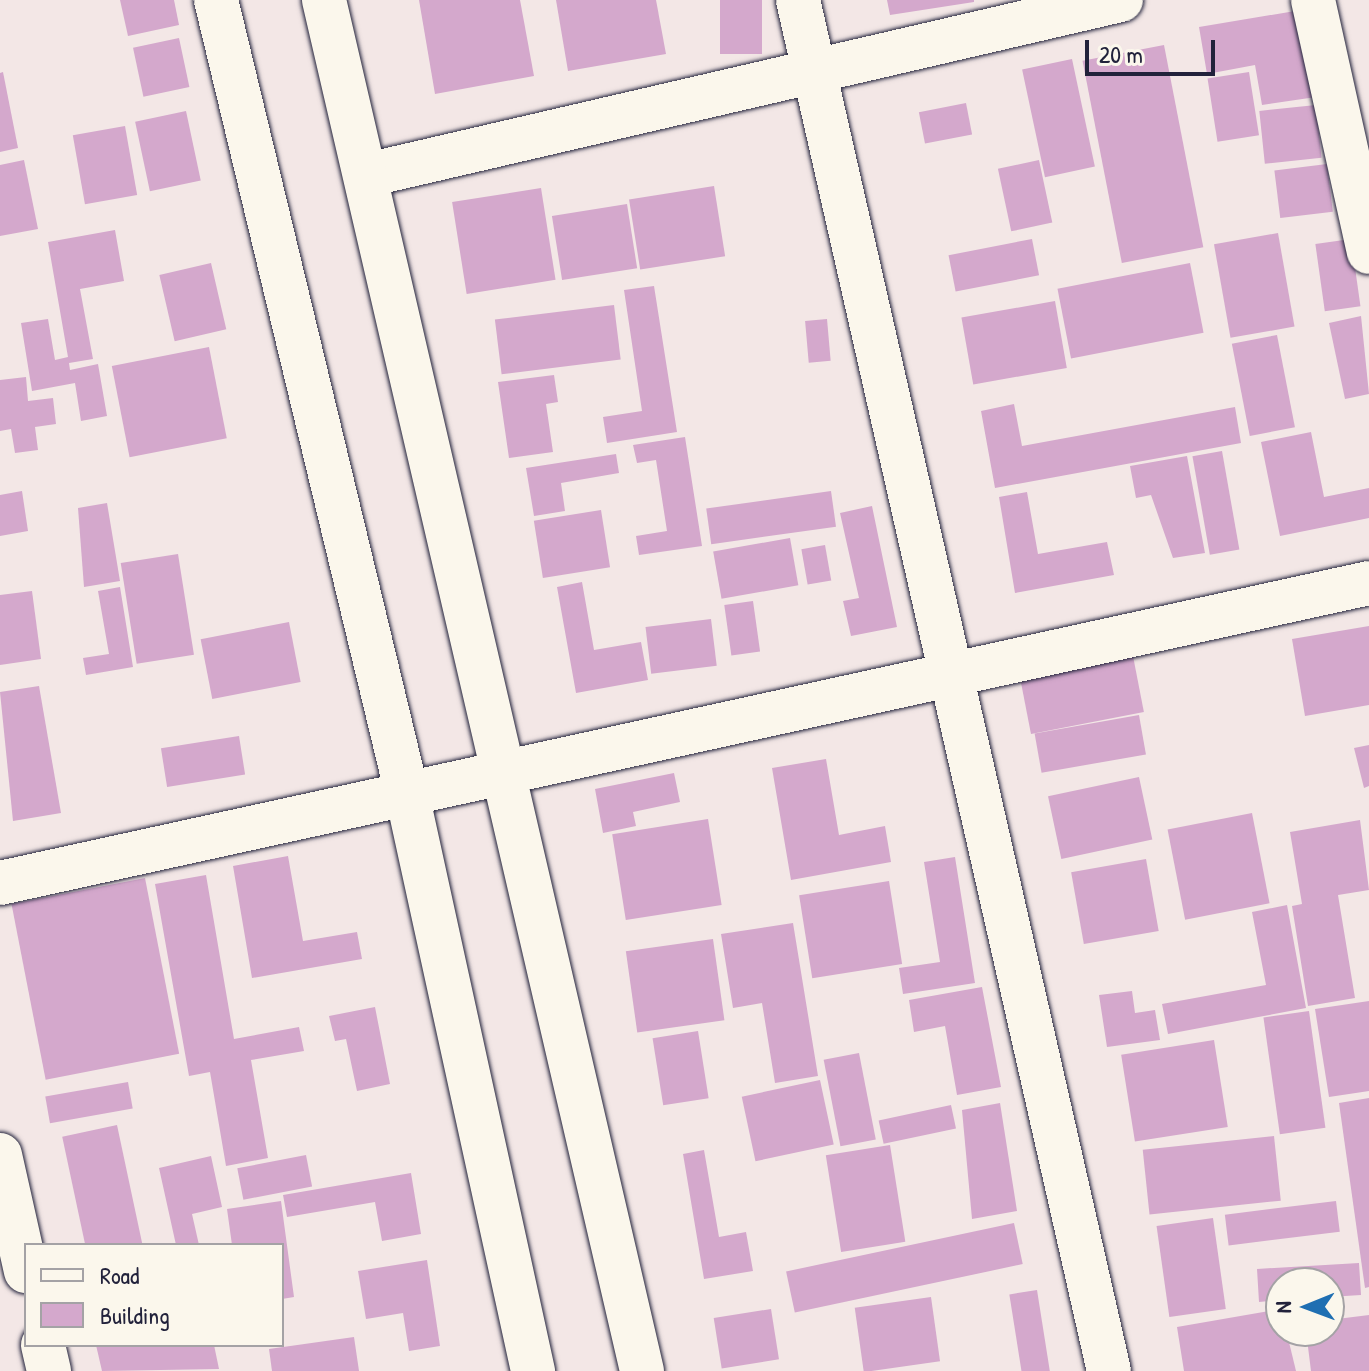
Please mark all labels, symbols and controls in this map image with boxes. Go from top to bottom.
scale bar [1089,24,1219,74]
text: 20 m [1099,38,1143,70]
legend [24,1243,284,1347]
text: Road [100,1259,139,1291]
north arrow [1265,1267,1345,1347]
text: Building [100,1299,170,1331]
text: N [1268,1301,1298,1314]

